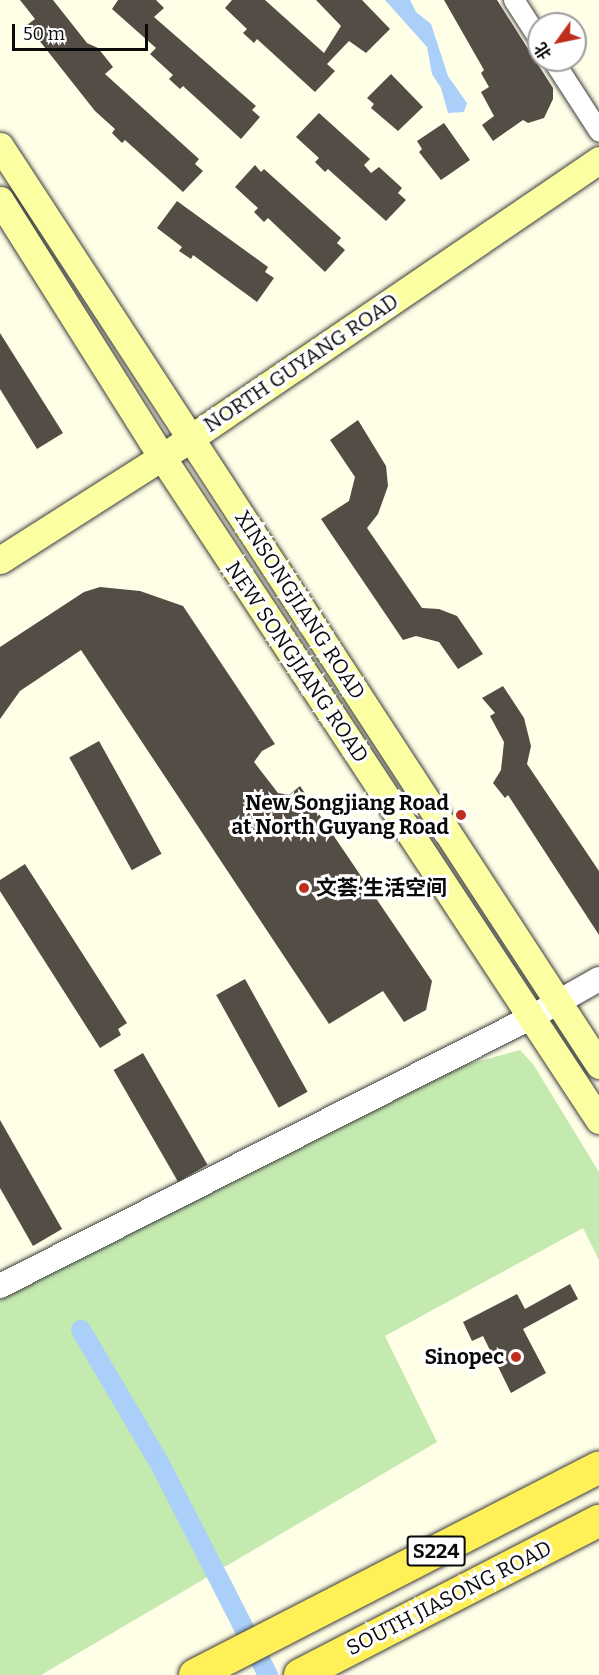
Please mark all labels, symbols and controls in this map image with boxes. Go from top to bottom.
scale bar [15,12,152,50]
north arrow [527,12,587,72]
text: 50 m [23,23,65,45]
text: 北 [531,39,555,63]
street label: NORTH GUYANG ROAD [199,288,403,438]
street label: XINSONGJIANG ROAD [230,506,370,704]
street label: NEW SONGJIANG ROAD [220,557,374,767]
place label: New Songjiang Road at North Guyang Road [231,790,449,840]
marker: New Songjiang Road at North Guyang Road [454,808,468,822]
place label: 文荟·生活空间 [316,875,447,901]
marker: 文荟·生活空间 [297,881,311,895]
place label: Sinopec [424,1344,504,1370]
marker: Sinopec [509,1350,523,1364]
road number: S224 [406,1534,466,1568]
street label: SOUTH JIASONG ROAD [342,1535,556,1661]

